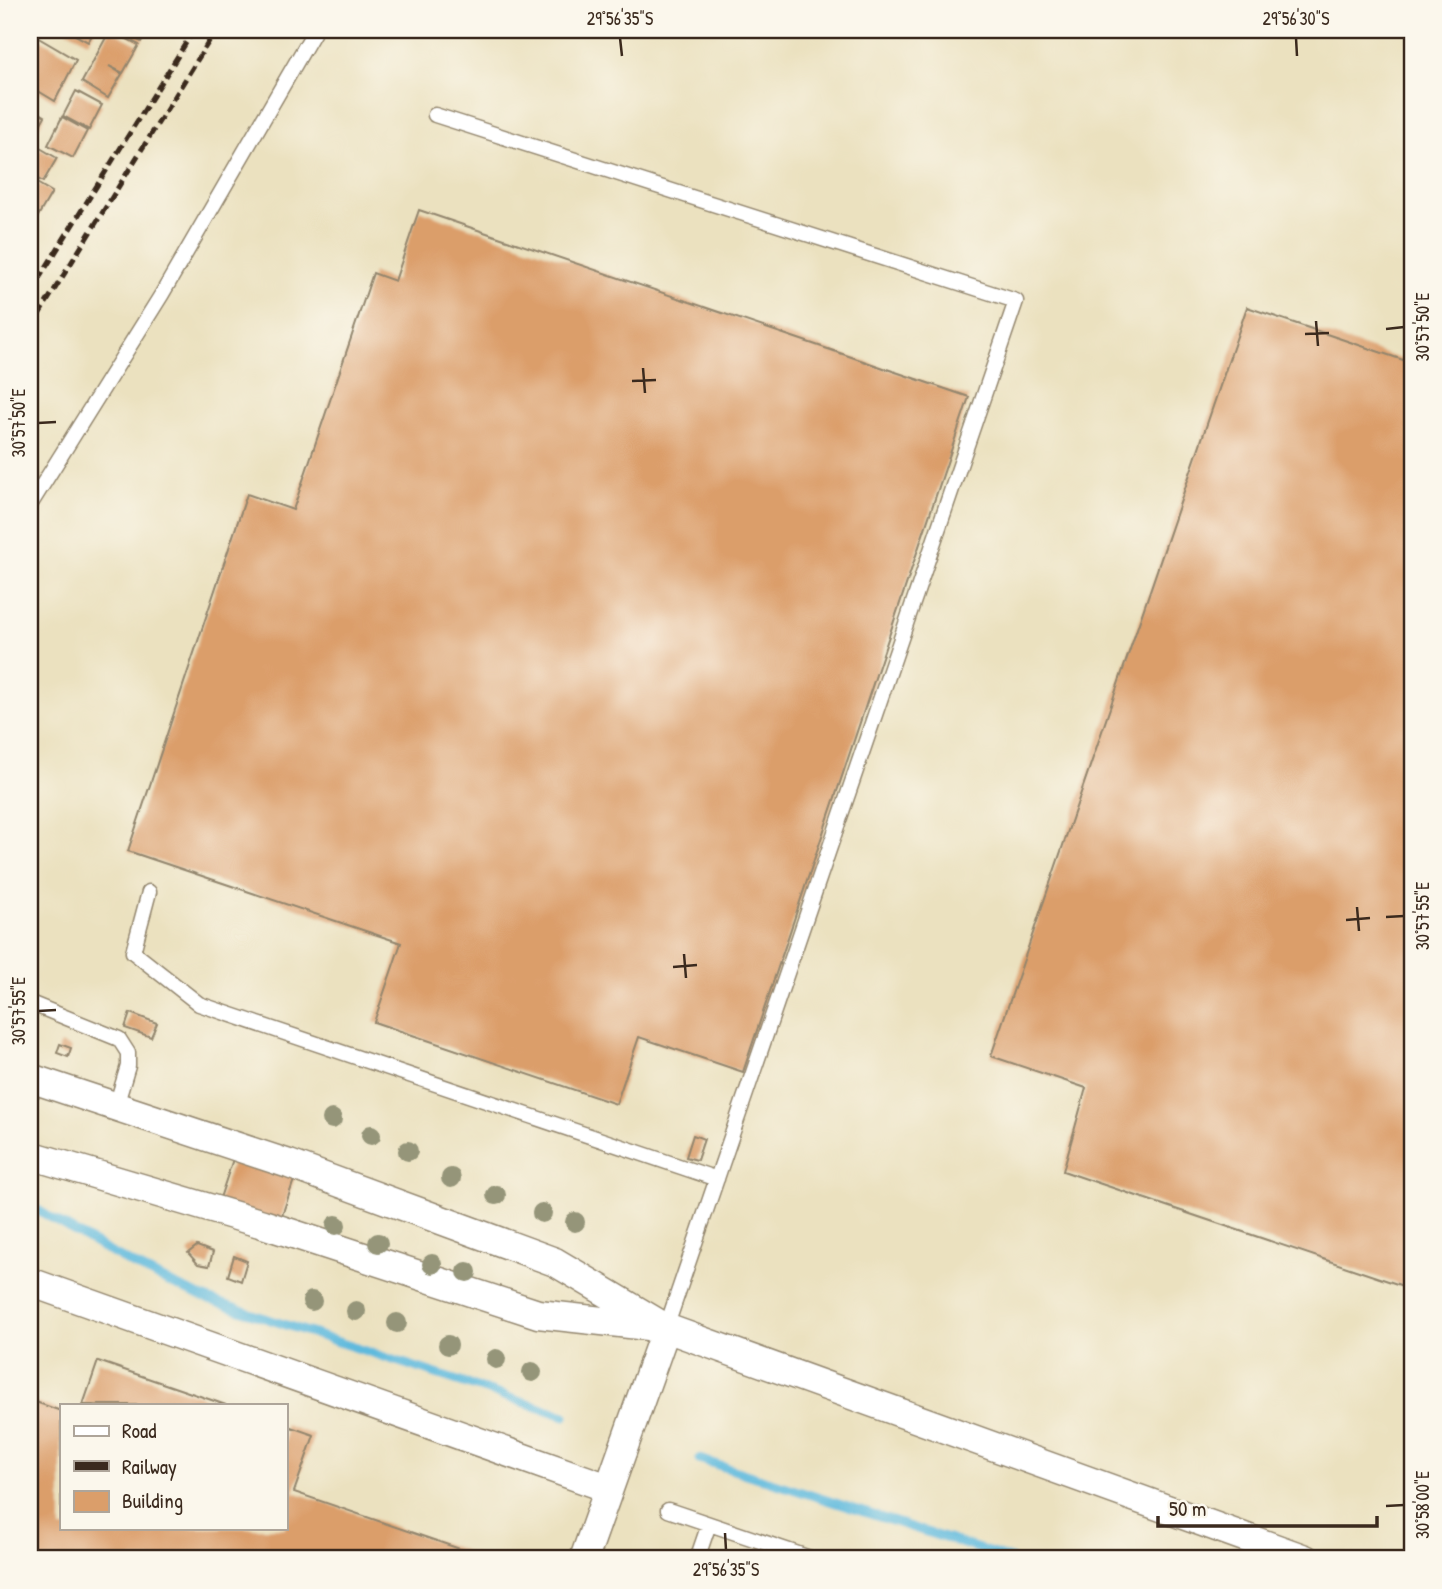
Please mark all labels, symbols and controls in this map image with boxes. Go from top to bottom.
text: 29°56'35"S [587,6,653,31]
text: 29°56'30"S [1263,6,1329,31]
text: 30°57'50"E [1410,293,1435,361]
text: 30°57'50"E [6,389,31,457]
text: 30°57'55"E [1410,882,1435,950]
text: 30°57'55"E [6,977,31,1045]
legend [60,1404,287,1530]
text: Road [122,1416,156,1445]
text: Railway [122,1452,177,1481]
text: 30°58'00"E [1410,1471,1435,1539]
scale bar [1158,1484,1377,1528]
text: Building [122,1486,183,1515]
text: 50 m [1169,1494,1206,1523]
text: 29°56'35"S [693,1557,759,1582]

